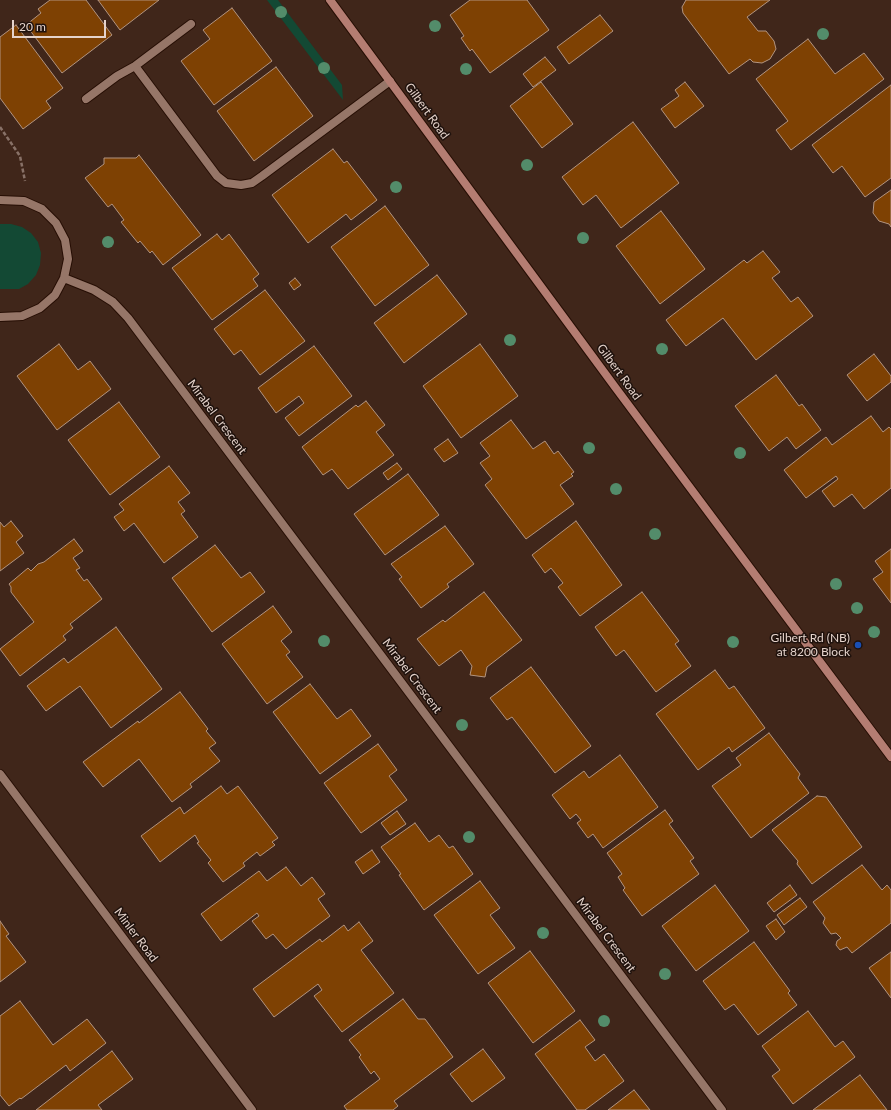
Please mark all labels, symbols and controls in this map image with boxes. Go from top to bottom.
scale bar [14,12,108,38]
text: 20 m [19,19,46,34]
street label: Gilbert Road [402,80,452,142]
street label: Gilbert Road [594,341,644,403]
street label: Mirabel Crescent [184,377,250,457]
place label: Gilbert Rd (NB) at 8200 Block [770,631,850,659]
street label: Mirabel Crescent [379,636,445,716]
marker: Gilbert Rd (NB) at 8200 Block [853,640,863,650]
street label: Mirabel Crescent [573,895,639,975]
street label: Minler Road [111,905,161,965]

